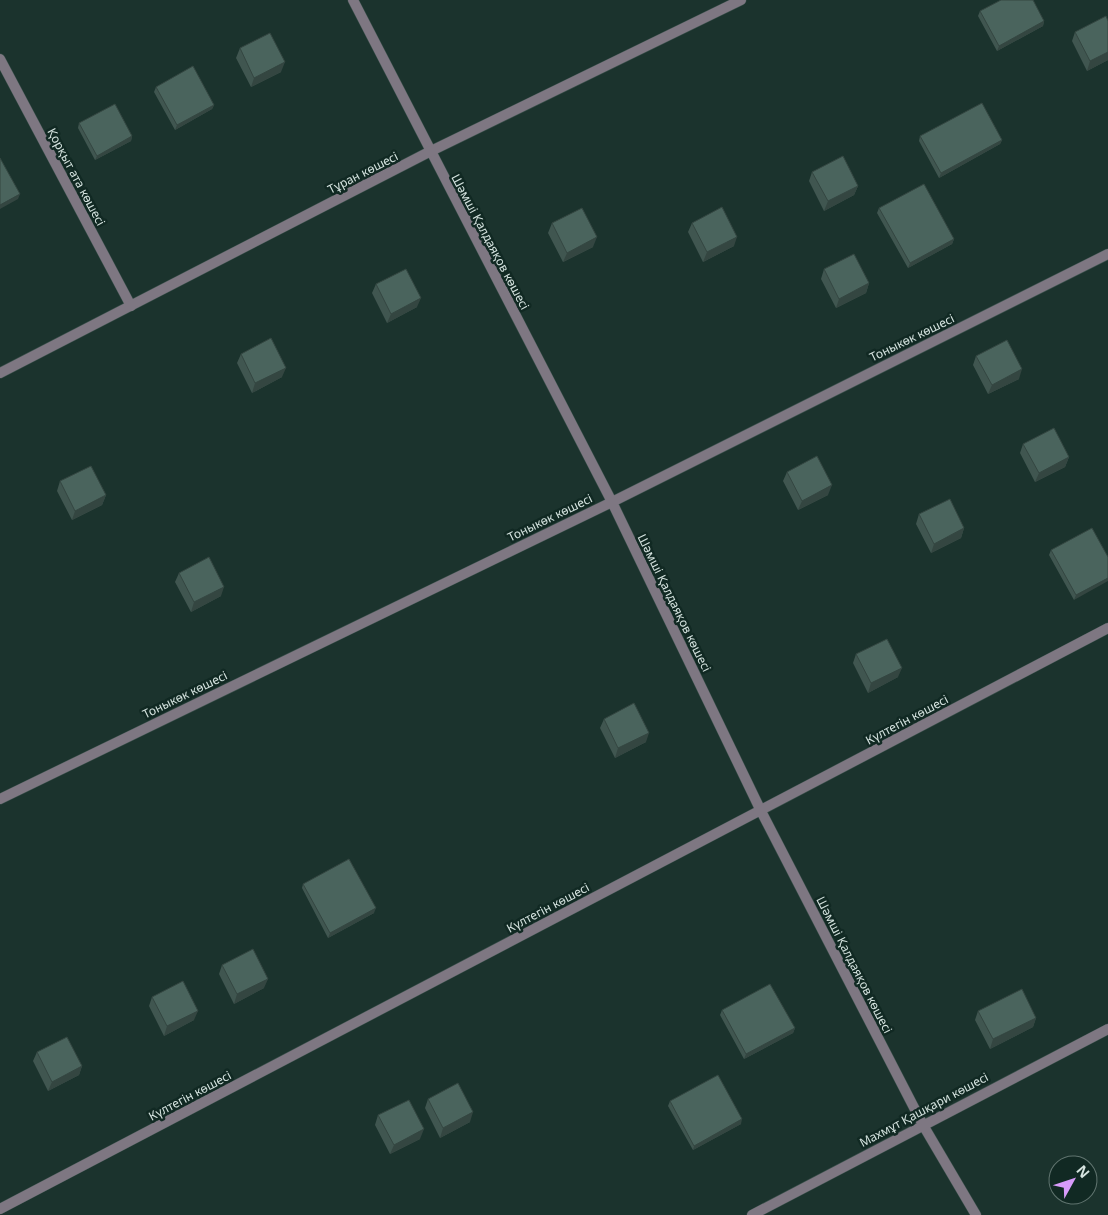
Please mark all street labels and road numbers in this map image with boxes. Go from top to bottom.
street label: Қорқыт ата көшесі [43,125,109,229]
street label: Тұран көшесі [325,148,401,198]
street label: Шәмші Қалдаяқов көшесі [447,171,533,313]
street label: Тоныкөк көшесі [867,310,957,365]
street label: Тоныкөк көшесі [505,490,595,545]
street label: Шәмші Қалдаяқов көшесі [634,531,715,675]
street label: Тоныкөк көшесі [140,667,230,722]
street label: Күлтегін көшесі [862,691,951,748]
street label: Күлтегін көшесі [503,879,592,936]
street label: Шәмші Қалдаяқов көшесі [812,893,896,1036]
street label: Күлтегін көшесі [145,1067,234,1124]
street label: Махмұт Қашқари көшесі [856,1068,991,1151]

